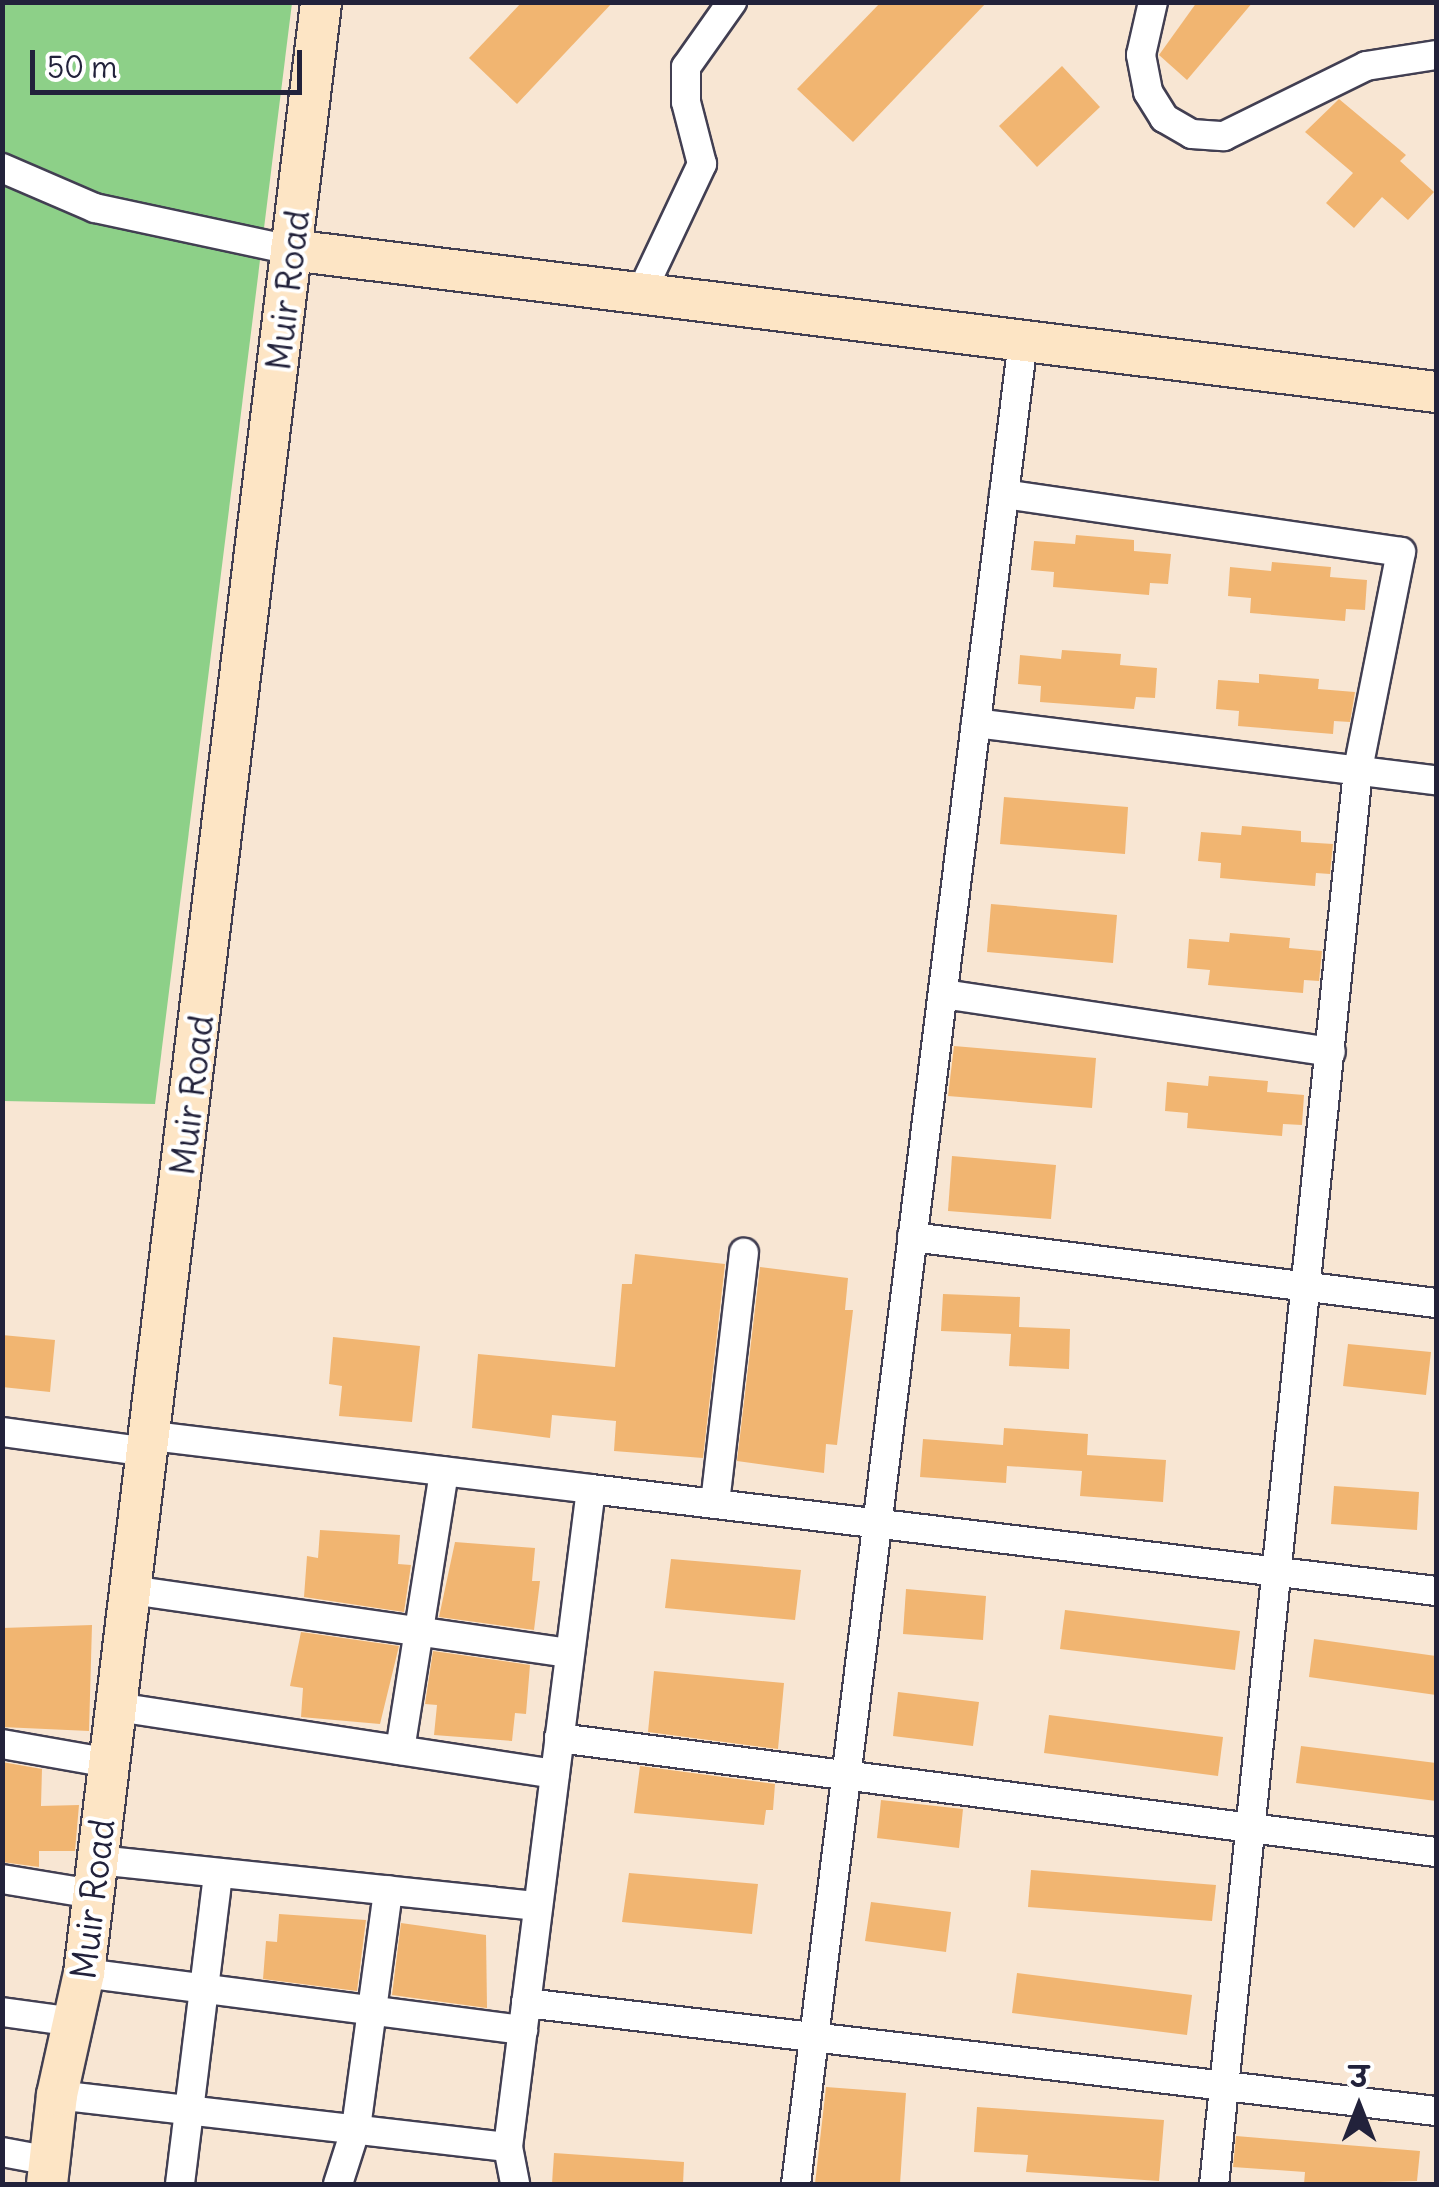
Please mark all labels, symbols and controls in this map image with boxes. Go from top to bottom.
scale bar [35,30,308,92]
text: 50 m [47,48,117,86]
street label: Muir Road [256,207,318,373]
street label: Muir Road [160,1012,222,1178]
street label: Muir Road [61,1816,123,1982]
north arrow [1309,2057,1409,2157]
text: उ [1350,2059,1368,2095]

